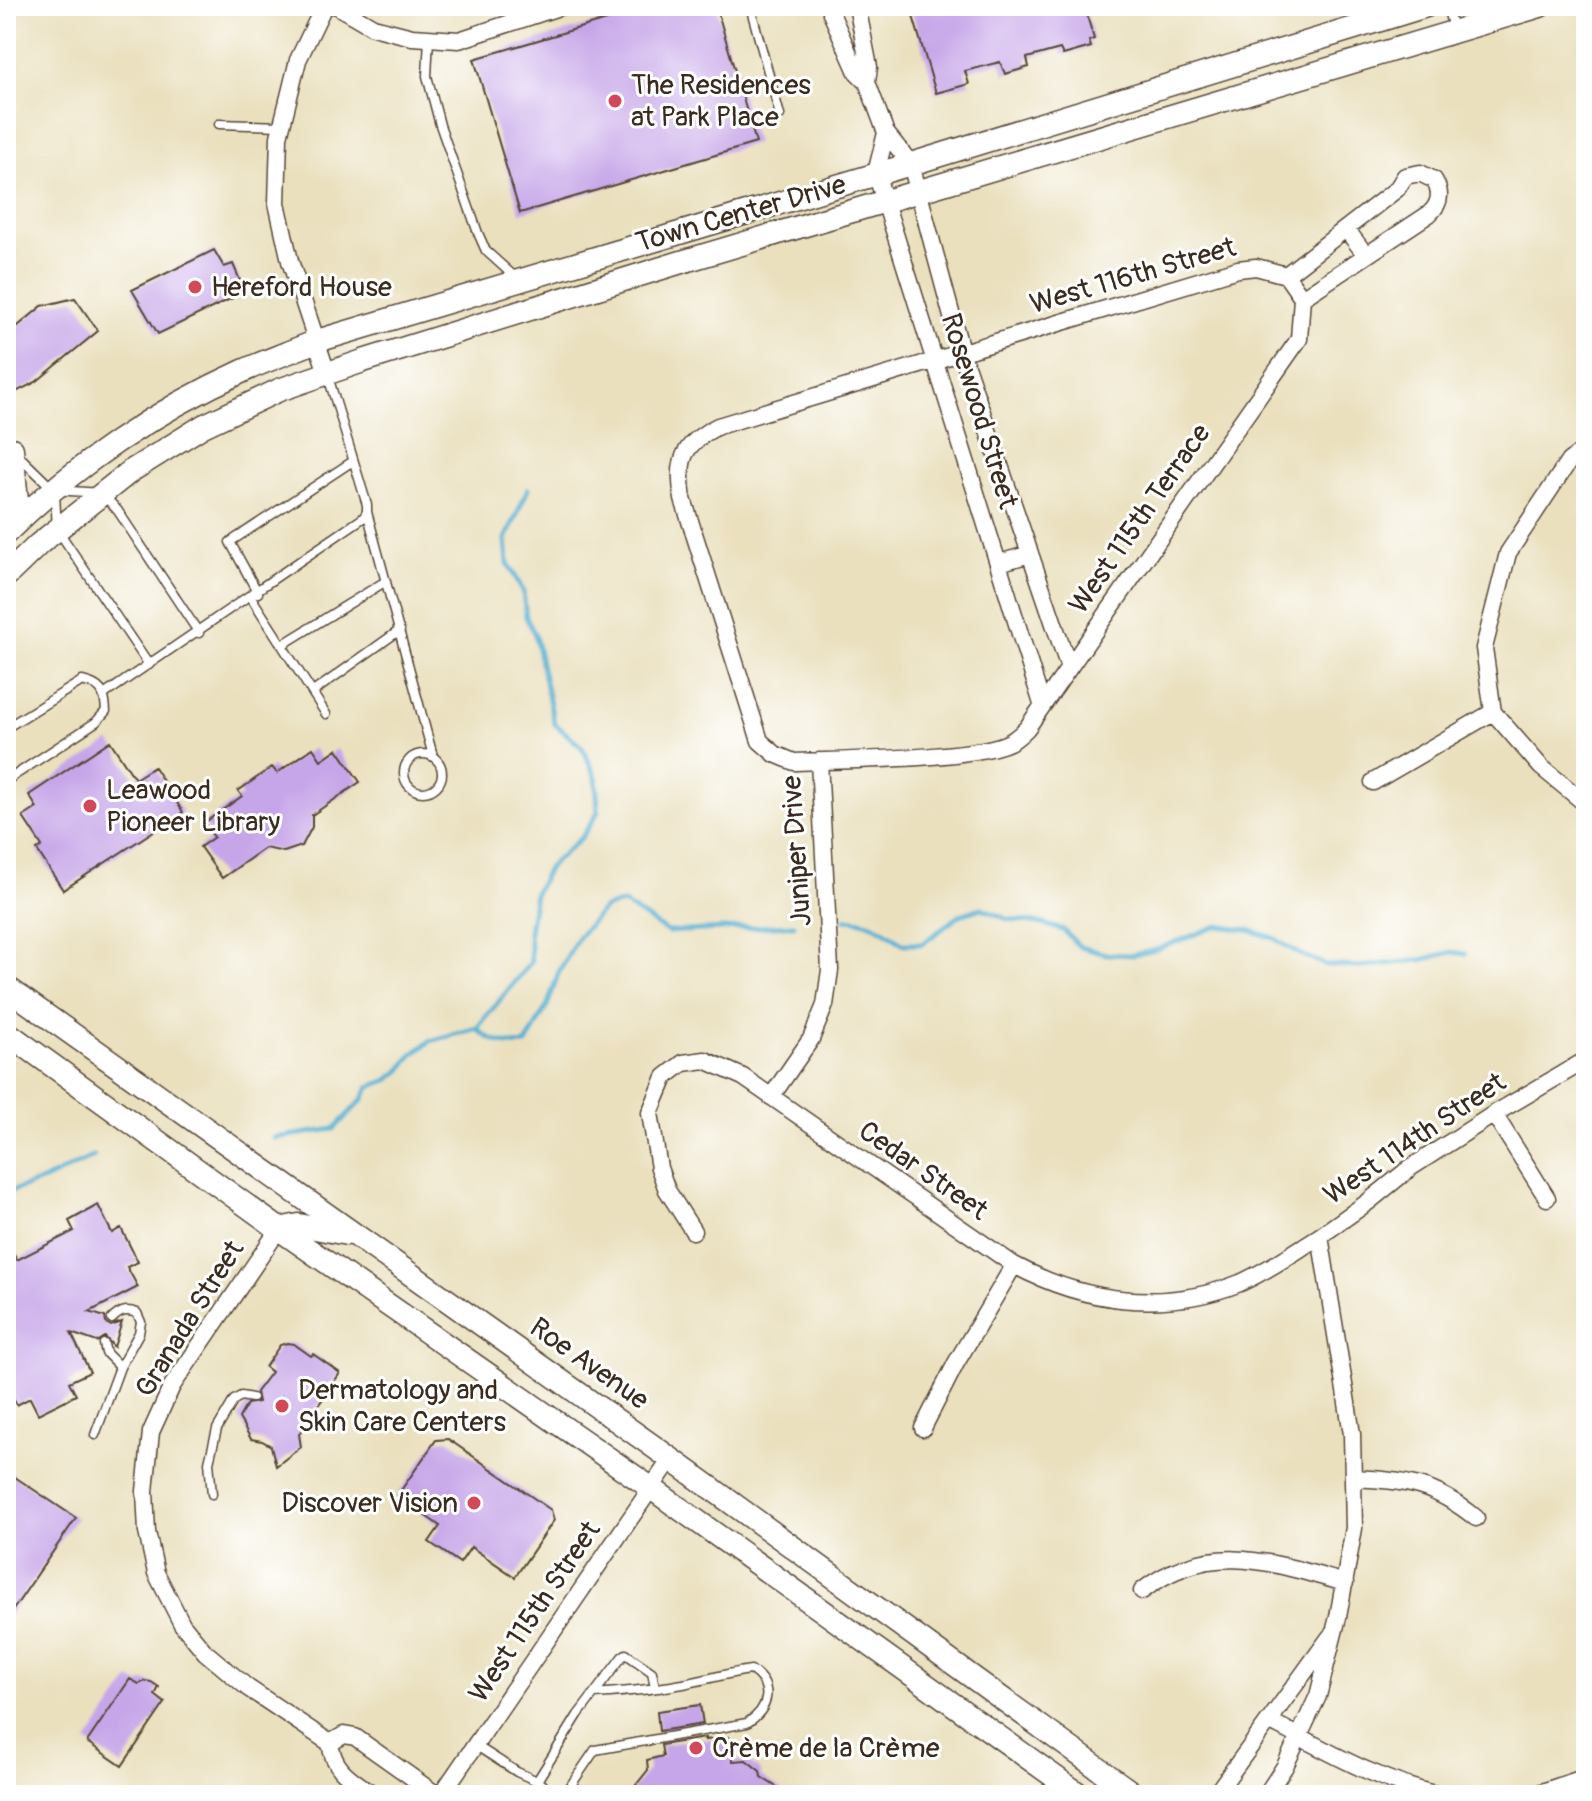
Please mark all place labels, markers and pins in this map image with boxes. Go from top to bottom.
place label: The Residences at Park Place [631,68,811,135]
marker: The Residences at Park Place [606,92,624,110]
place label: Hereford House [211,270,392,305]
marker: Hereford House [186,278,204,296]
place label: Leawood Pioneer Library [106,773,280,840]
marker: Leawood Pioneer Library [81,797,99,815]
place label: Dermatology and Skin Care Centers [298,1373,506,1440]
marker: Dermatology and Skin Care Centers [273,1397,291,1415]
place label: Discover Vision [281,1486,458,1521]
marker: Discover Vision [465,1494,483,1512]
place label: Crème de la Crème [712,1731,940,1766]
marker: Crème de la Crème [687,1739,705,1757]

